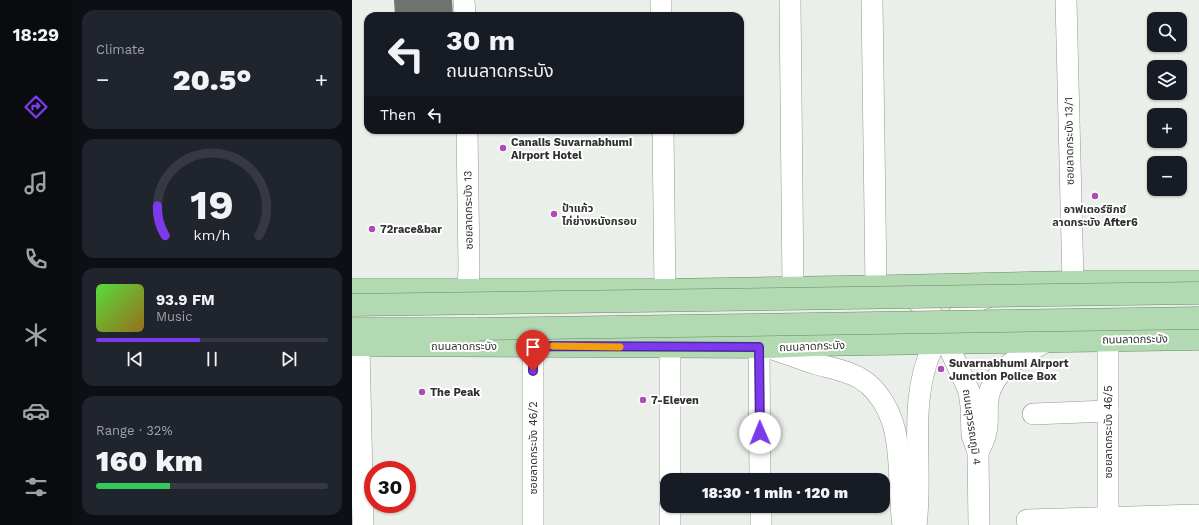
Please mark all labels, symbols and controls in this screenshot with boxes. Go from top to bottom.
map controls [1147,12,1187,196]
button: search [1147,12,1187,52]
text: 18:29 [13,24,59,45]
text: 30 m [446,24,515,57]
icon: left [380,28,432,80]
text: Climate [96,42,145,57]
text: ถนนลาดกระบัง [446,60,554,81]
button: layers [1147,60,1187,100]
text: 20.5° [172,62,252,97]
text: − [96,67,109,92]
text: + [315,67,328,92]
icon: directions [22,93,50,121]
street label: ซอยลาดกระบัง 13/1 [1062,97,1077,185]
icon: left [424,104,446,126]
text: Then [380,106,416,124]
button: + [1147,108,1187,148]
place label: Canalis Suvarnabhumi Airport Hotel [511,136,632,162]
marker: Canalis Suvarnabhumi Airport Hotel [498,143,508,153]
button: − [1147,156,1187,196]
icon: music [22,169,50,197]
street label: ซอยลาดกระบัง 13 [461,170,476,250]
text: 19 [190,180,234,229]
marker: อาฟเตอร์ซิกซ์ ลาดกระบัง After6 [1090,191,1100,201]
place label: ป้าแก้ว ไก่ย่างหนังกรอบ [562,202,637,228]
place label: อาฟเตอร์ซิกซ์ ลาดกระบัง After6 [1052,203,1138,229]
marker: ป้าแก้ว ไก่ย่างหนังกรอบ [549,209,559,219]
place label: 72race&bar [380,223,442,236]
marker: 72race&bar [367,224,377,234]
text: km/h [194,227,230,243]
icon: phone [22,245,50,273]
text: 93.9 FM [156,291,215,309]
text: Music [156,309,193,324]
icon: climate [22,321,50,349]
pin [516,330,550,371]
street label: ถนนลาดกระบัง [1102,332,1168,347]
icon: arrive [522,336,544,358]
street label: ถนนลาดกระบัง [779,339,845,354]
street label: ถนนลาดกระบัง [431,340,497,353]
icon: previous [124,348,146,370]
icon: pause [201,348,223,370]
icon: next [278,348,300,370]
place label: Suvarnabhumi Airport Junction Police Box [949,357,1069,383]
marker: Suvarnabhumi Airport Junction Police Box [936,364,946,374]
street label: ซอยลาดกระบัง 46/5 [1102,385,1115,479]
place label: The Peak [430,386,480,399]
marker: The Peak [417,387,427,397]
street label: ถนนสุวรรณภูมิ 4 [960,388,983,466]
place label: 7-Eleven [651,394,699,407]
marker: 7-Eleven [638,395,648,405]
icon: car [22,397,50,425]
street label: ซอยลาดกระบัง 46/2 [527,401,540,495]
position arrow [739,412,781,454]
text: Range · 32% [96,423,173,438]
text: 160 km [96,443,203,478]
speed limit sign: 30 [364,461,416,513]
icon: filters [22,473,50,501]
text: 18:30 · 1 min · 120 m [702,484,848,502]

